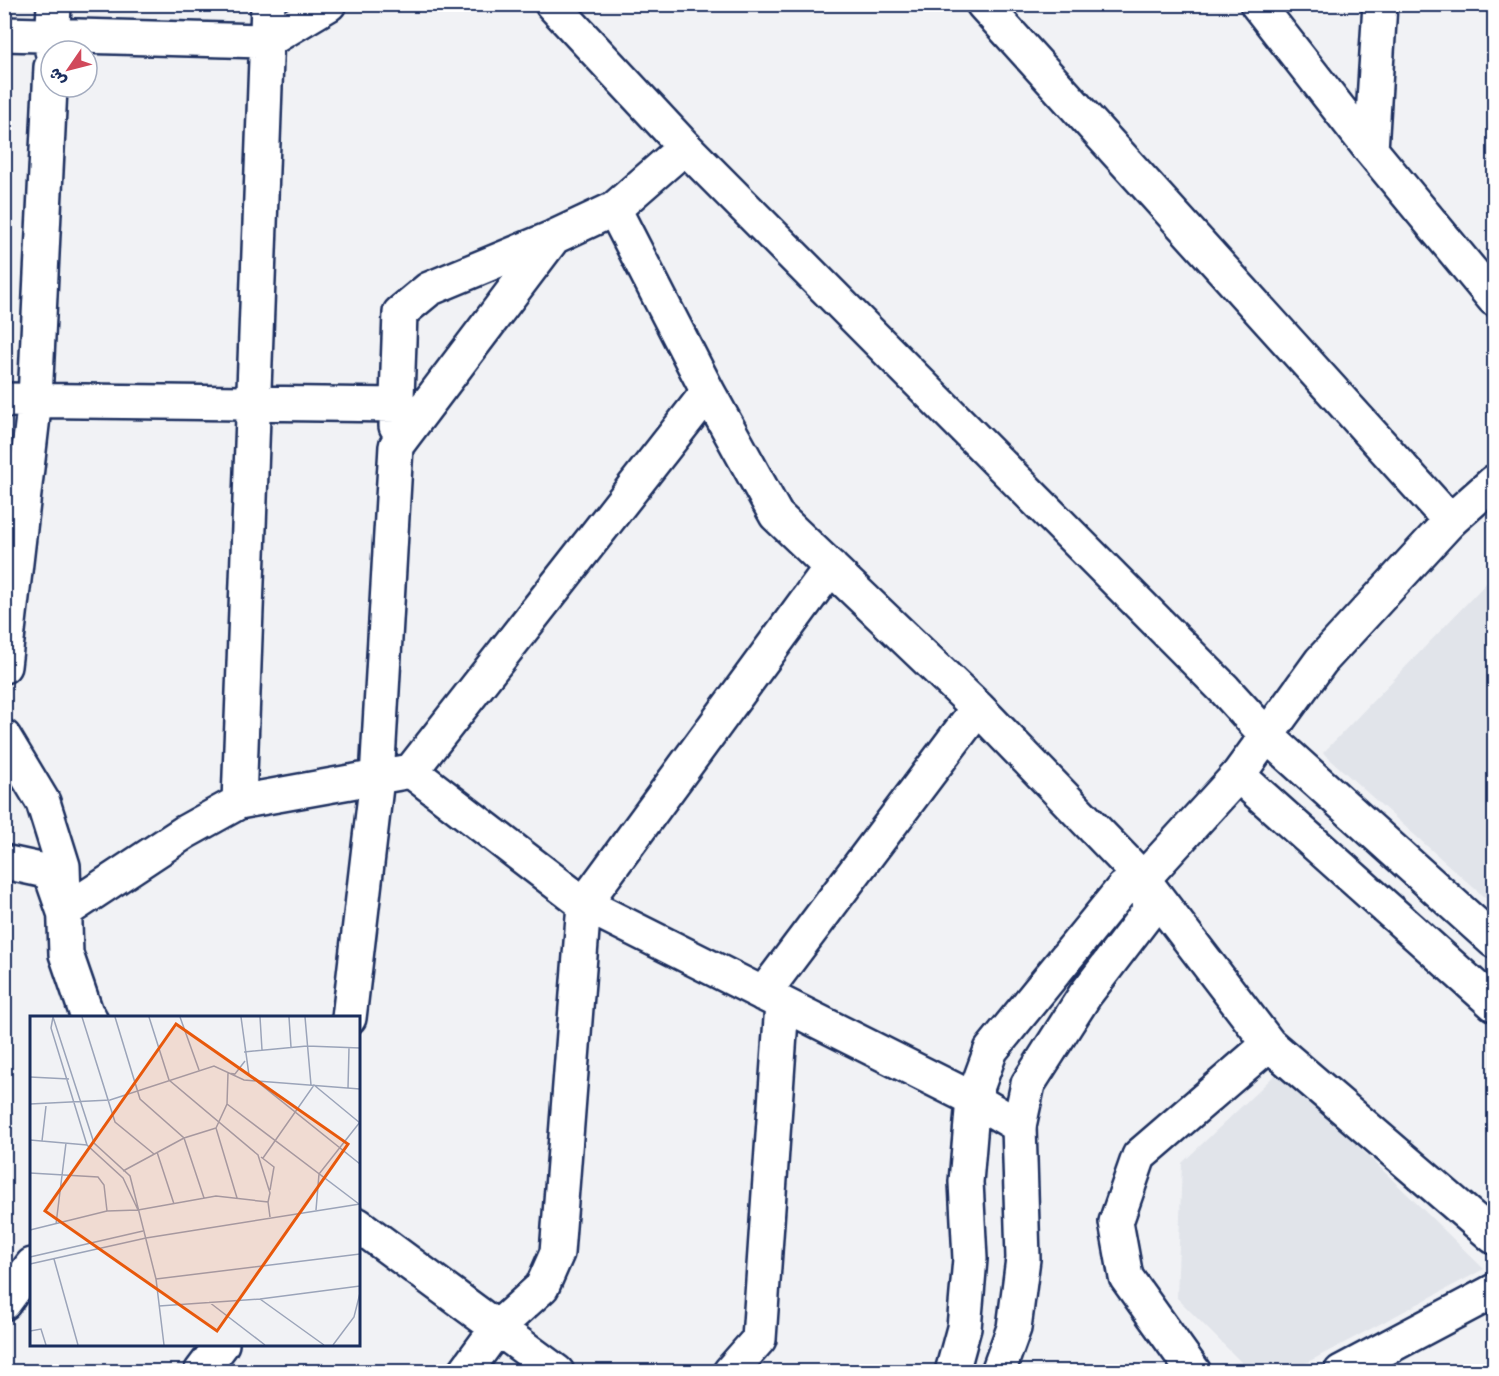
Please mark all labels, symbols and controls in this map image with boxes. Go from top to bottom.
north arrow [39,39,99,99]
text: ش [43,65,70,91]
inset map [30,1016,360,1346]

